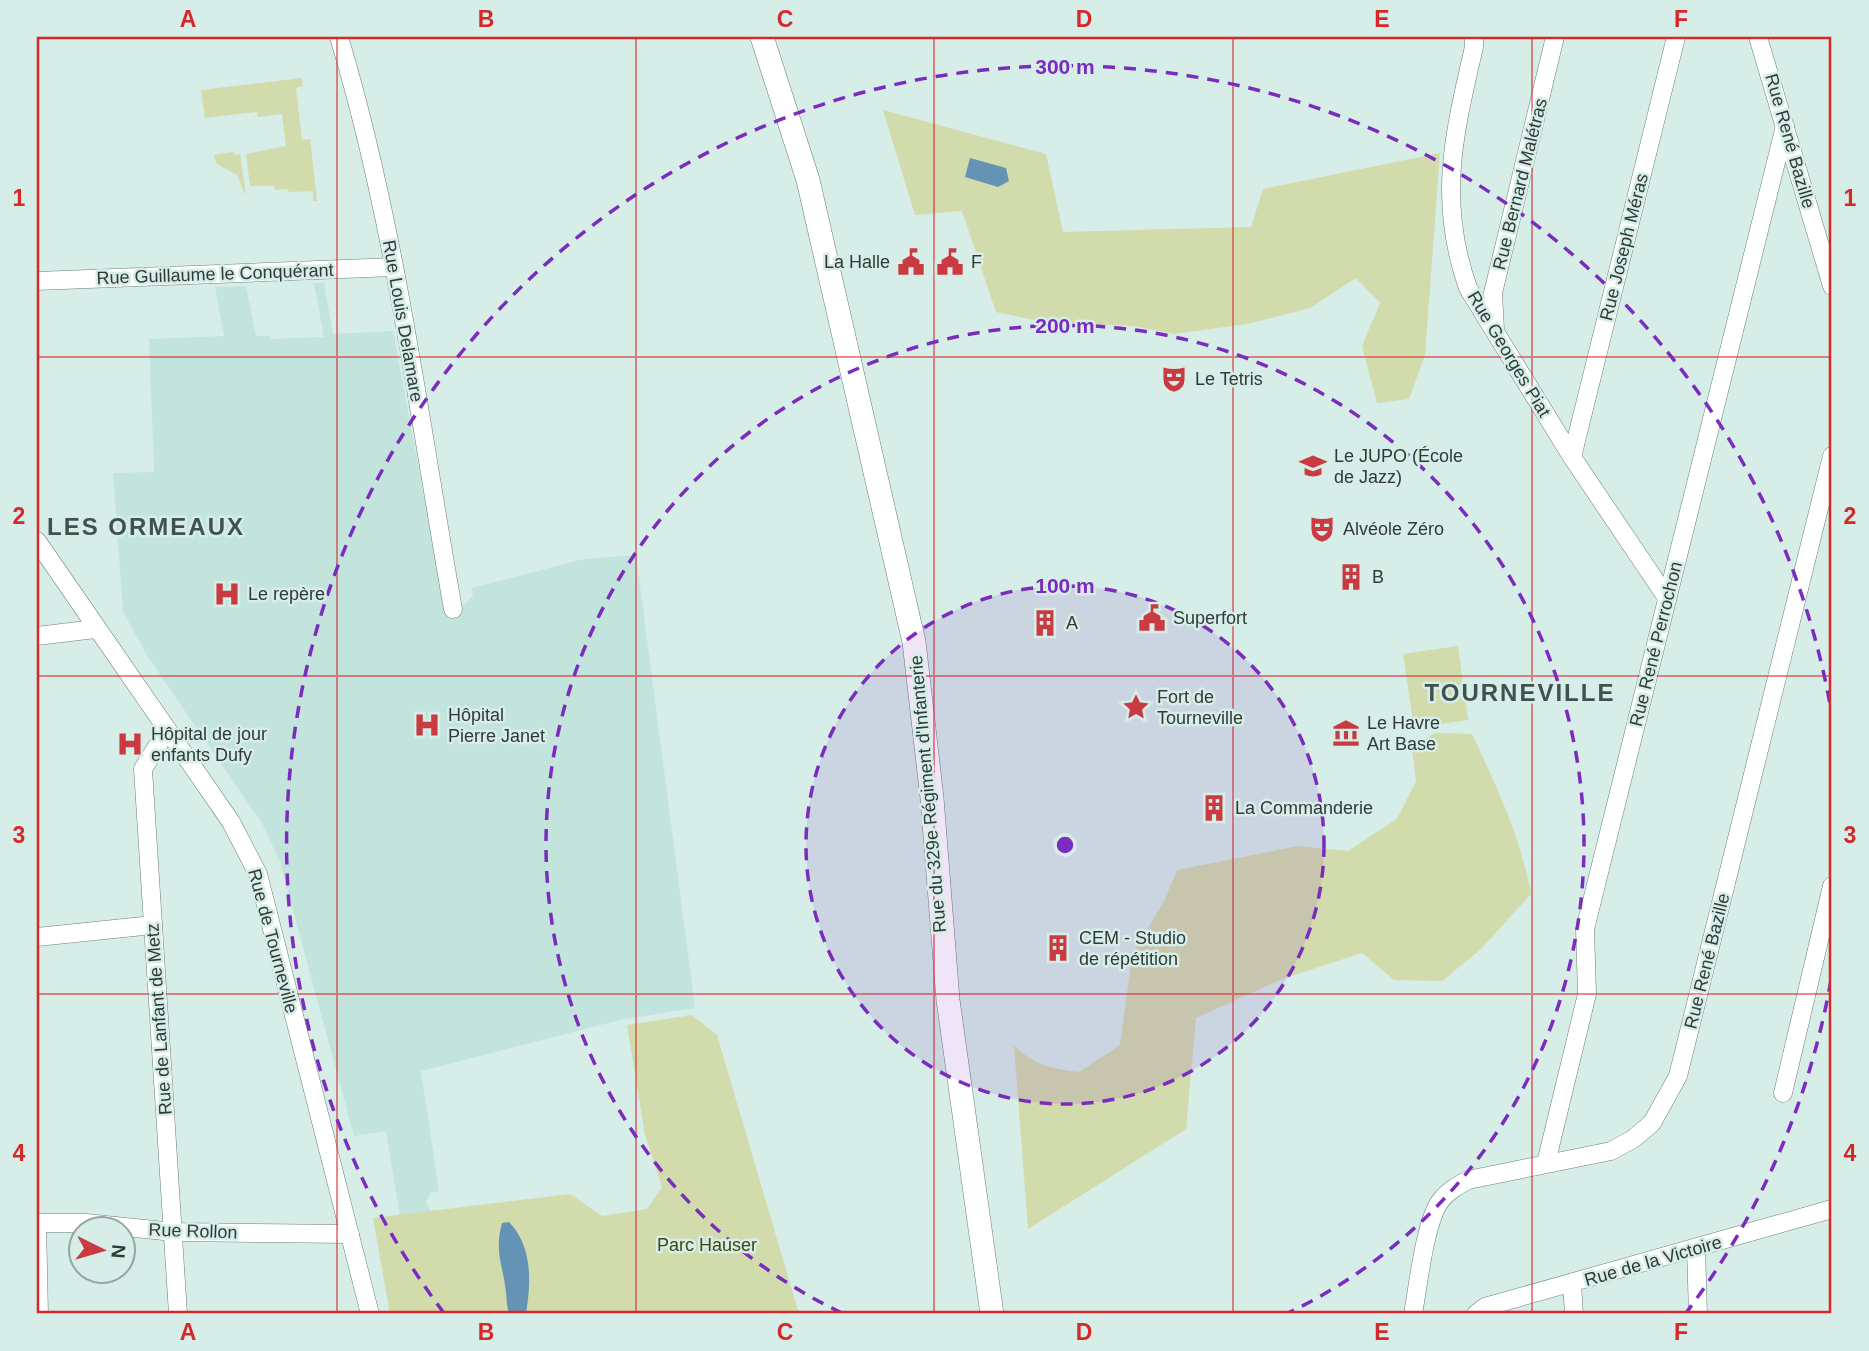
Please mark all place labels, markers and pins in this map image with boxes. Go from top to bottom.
public building icon: La Halle [896,247,926,277]
public building icon: F [935,247,965,277]
place label: La Halle [824,252,890,272]
place label: F [971,252,982,272]
theatre icon: Le Tetris [1159,364,1189,394]
place label: Le Tetris [1195,369,1263,389]
place label: Le JUPO (École de Jazz) [1334,446,1463,487]
school or university icon: Le JUPO (École de Jazz) [1298,451,1328,481]
theatre icon: Alvéole Zéro [1307,514,1337,544]
place label: Alvéole Zéro [1343,519,1444,539]
building icon: B [1336,562,1366,592]
place label: B [1372,567,1384,587]
hospital icon: Le repère [212,579,242,609]
place label: Le repère [248,584,325,604]
public building icon: Superfort [1137,603,1167,633]
building icon: A [1030,608,1060,638]
place label: Superfort [1173,608,1247,628]
place label: A [1066,613,1078,633]
place label: Fort de Tourneville [1157,687,1243,728]
place icon: Fort de Tourneville [1121,692,1151,722]
place label: Hôpital Pierre Janet [448,705,545,746]
hospital icon: Hôpital Pierre Janet [412,710,442,740]
place label: Le Havre Art Base [1367,713,1440,754]
museum icon: Le Havre Art Base [1331,718,1361,748]
place label: Hôpital de jour enfants Dufy [151,724,267,765]
hospital icon: Hôpital de jour enfants Dufy [115,729,145,759]
building icon: La Commanderie [1199,793,1229,823]
place label: La Commanderie [1235,798,1373,818]
centre of rings [1053,833,1077,857]
place label: CEM - Studio de répétition [1079,928,1186,969]
building icon: CEM - Studio de répétition [1043,933,1073,963]

